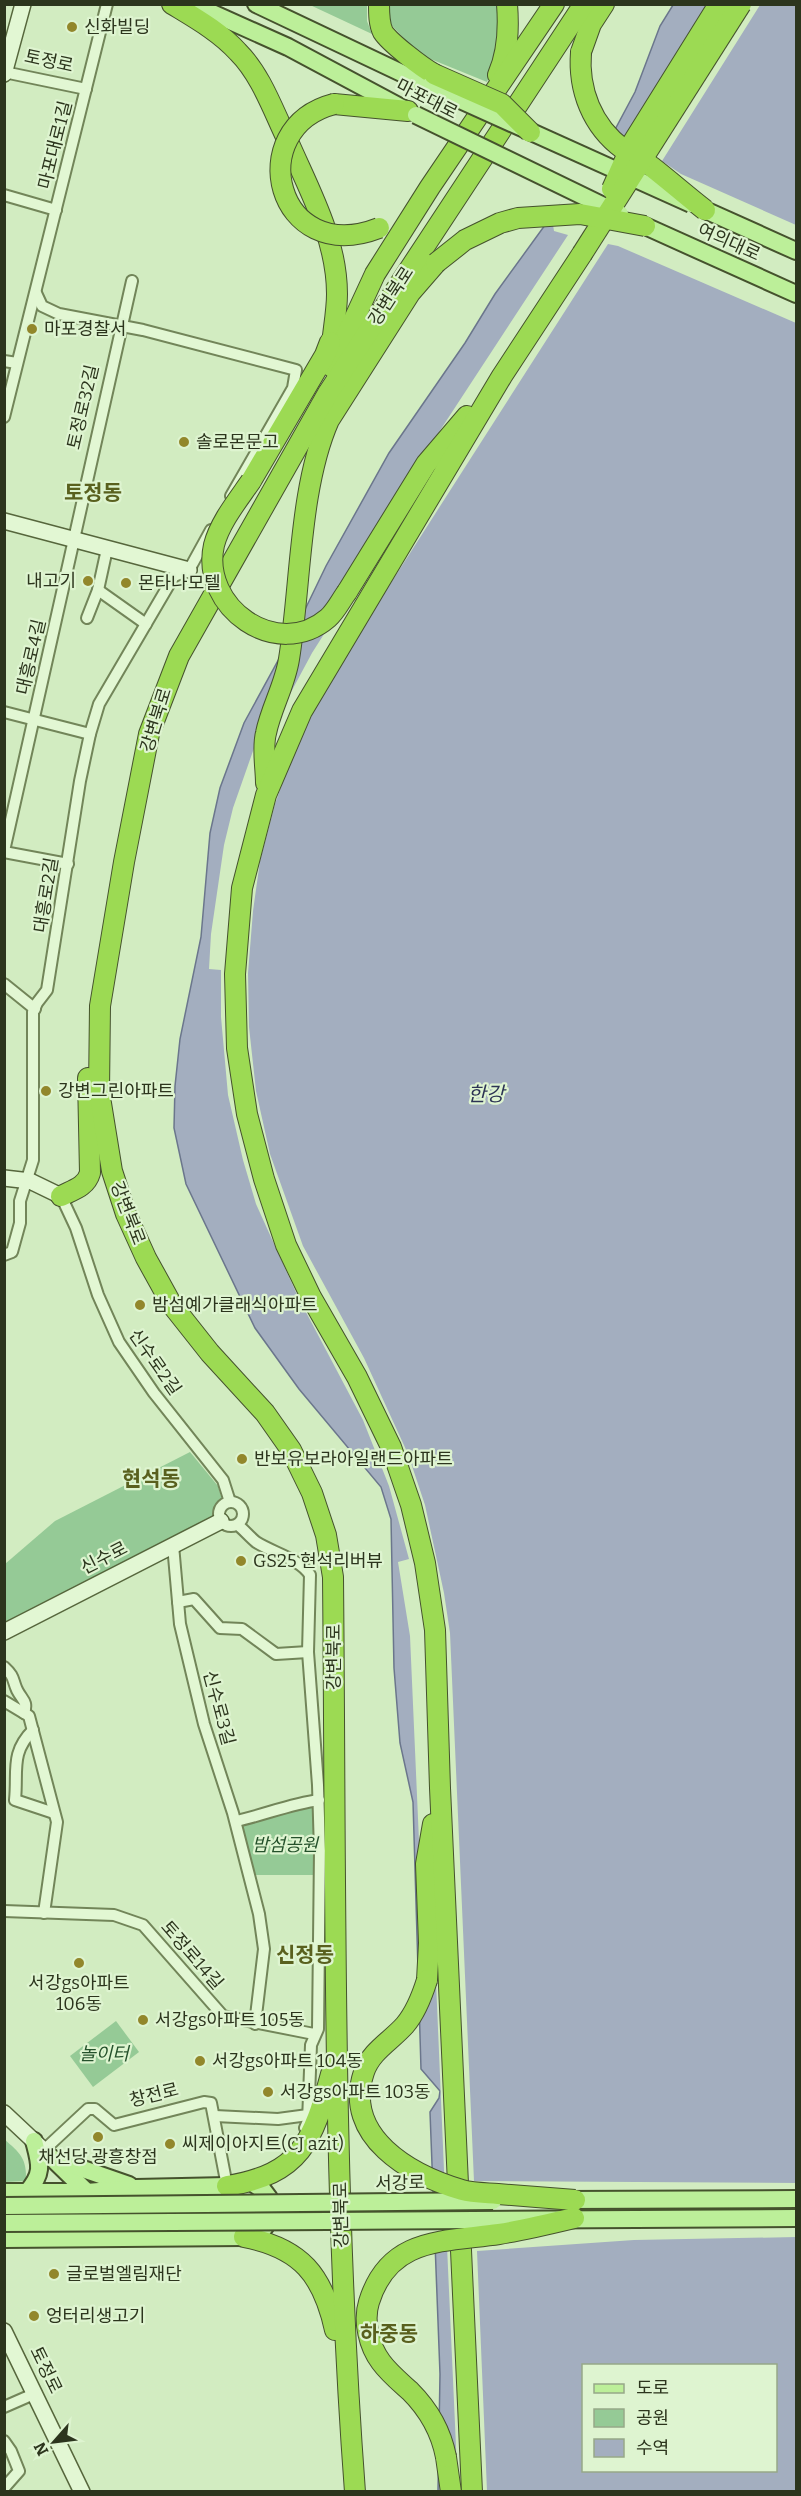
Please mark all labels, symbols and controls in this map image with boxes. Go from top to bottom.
place label: 신화빌딩 [84,16,150,38]
marker: 신화빌딩 [65,20,79,34]
street label: 토정로 [22,45,76,77]
street label: 마포대로 [392,74,462,124]
street label: 마포대로1길 [33,99,77,191]
street label: 여의대로 [694,218,764,266]
street label: 강변북로 [364,262,418,330]
place label: 마포경찰서 [44,318,127,340]
marker: 마포경찰서 [25,322,39,336]
street label: 토정로32길 [63,362,103,452]
place label: 솔로몬문고 [196,431,279,453]
marker: 솔로몬문고 [177,435,191,449]
district label: 토정동 [64,480,122,506]
place label: 내고기 [26,570,76,592]
place label: 몬타나모텔 [138,572,221,594]
marker: 내고기 [81,574,95,588]
marker: 몬타나모텔 [119,576,133,590]
street label: 대흥로4길 [12,617,50,697]
street label: 강변북로 [136,685,176,755]
street label: 대흥로2길 [29,856,63,934]
place label: 강변그린아파트 [58,1080,174,1102]
water label: 한강 [468,1082,507,1106]
marker: 강변그린아파트 [39,1084,53,1098]
street label: 강변북로 [106,1178,150,1248]
place label: 밤섬예가클래식아파트 [152,1294,318,1316]
marker: 밤섬예가클래식아파트 [133,1298,147,1312]
street label: 신수로2길 [124,1325,186,1399]
place label: 반보유보라아일랜드아파트 [254,1448,453,1470]
marker: 반보유보라아일랜드아파트 [235,1452,249,1466]
district label: 현석동 [122,1466,180,1492]
street label: 신수로 [77,1537,131,1579]
place label: GS25 현석리버뷰 [253,1550,383,1572]
marker: GS25 현석리버뷰 [234,1554,248,1568]
street label: 강변북로 [323,1624,345,1690]
street label: 신수로3길 [198,1668,240,1748]
park label: 밤섬공원 [252,1834,320,1856]
street label: 토정로14길 [156,1916,228,1994]
district label: 신정동 [276,1942,334,1968]
marker: 서강gs아파트 106동 [72,1956,86,1970]
place label: 서강gs아파트 106동 [28,1972,130,2015]
place label: 서강gs아파트 105동 [155,2009,305,2031]
marker: 서강gs아파트 105동 [136,2013,150,2027]
park label: 놀이터 [79,2043,131,2065]
place label: 서강gs아파트 104동 [212,2050,363,2072]
marker: 서강gs아파트 104동 [193,2054,207,2068]
street label: 창전로 [127,2078,181,2112]
place label: 서강gs아파트 103동 [280,2081,431,2103]
marker: 서강gs아파트 103동 [261,2085,275,2099]
marker: 채선당 광흥창점 [91,2130,105,2144]
place label: 씨제이아지트(CJ azit) [182,2133,344,2155]
marker: 씨제이아지트(CJ azit) [163,2137,177,2151]
place label: 채선당 광흥창점 [38,2146,158,2168]
street label: 서강로 [375,2172,425,2194]
street label: 강변북로 [329,2182,353,2248]
place label: 글로벌엘림재단 [66,2263,182,2285]
marker: 글로벌엘림재단 [47,2267,61,2281]
place label: 엉터리생고기 [46,2305,145,2327]
marker: 엉터리생고기 [27,2309,41,2323]
district label: 하중동 [360,2321,418,2347]
street label: 토정로 [25,2343,67,2397]
legend [582,2364,777,2472]
text: 도로 [636,2377,669,2399]
text: 공원 [636,2407,669,2429]
north arrow [24,2412,84,2472]
text: 수역 [636,2437,669,2459]
text: N [30,2439,52,2459]

